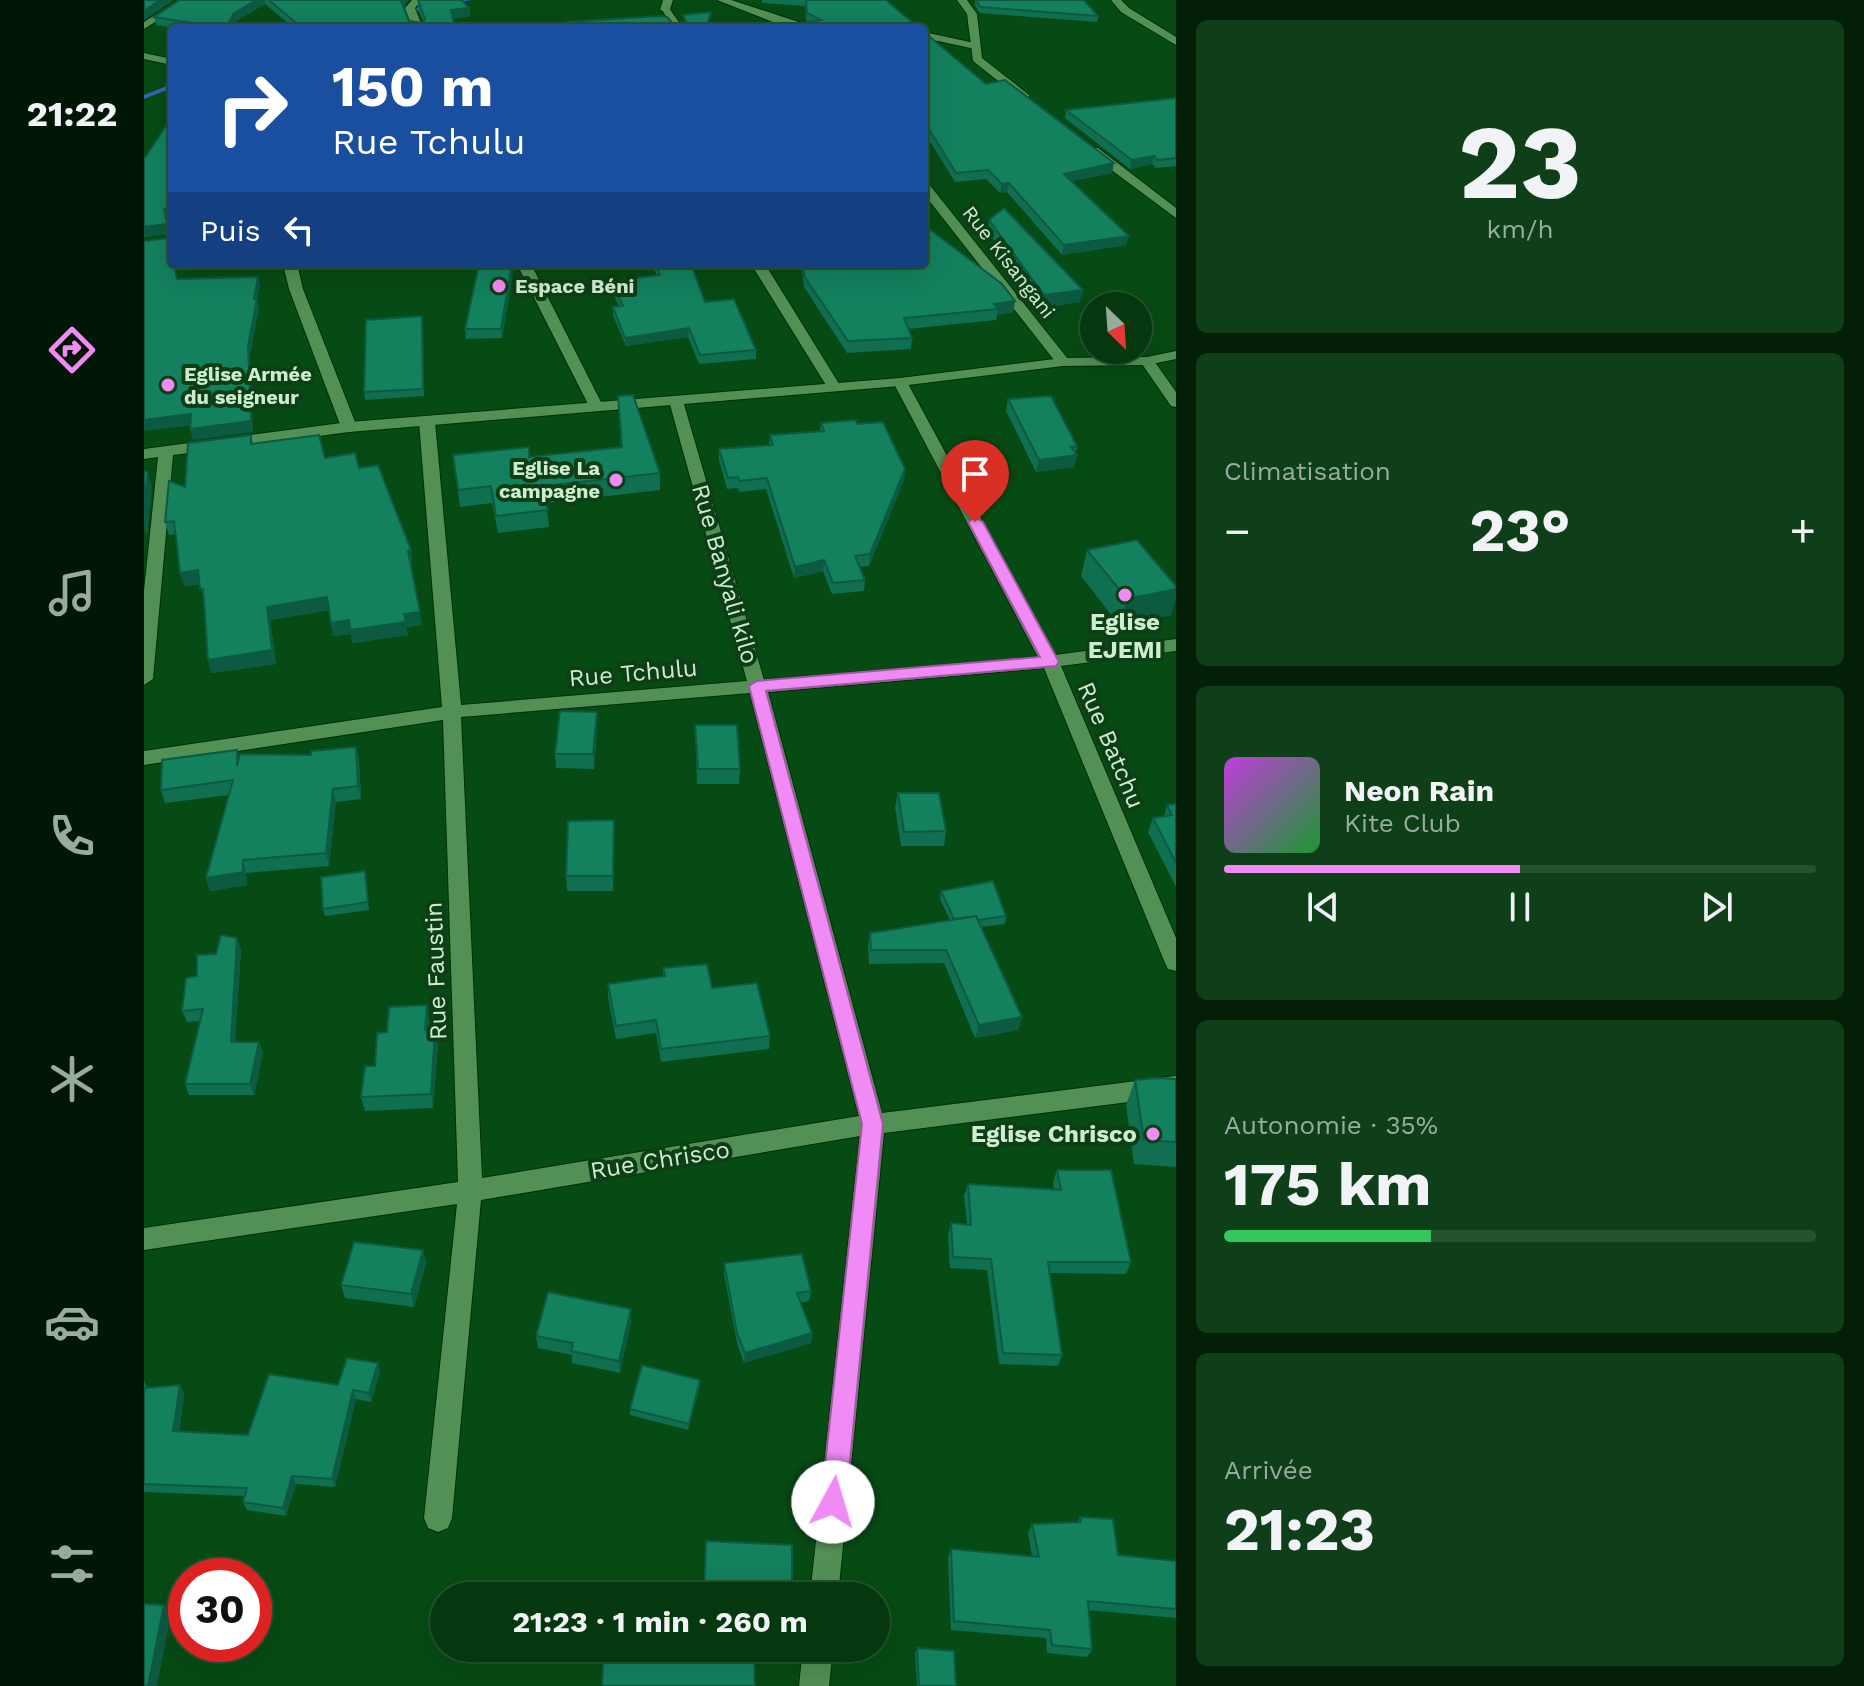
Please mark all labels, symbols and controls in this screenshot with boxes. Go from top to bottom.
text: 150 m [332,54,494,120]
icon: right [200,56,304,160]
text: 21:22 [27,93,117,135]
text: 23 [1458,101,1582,223]
text: Rue Tchulu [332,121,526,163]
street label: Rue Kisangani [958,201,1060,323]
icon: left [277,208,321,252]
text: Puis [200,213,261,248]
text: km/h [1487,214,1553,244]
place label: Espace Béni [515,274,634,298]
marker: Espace Béni [490,277,508,295]
north arrow [1080,292,1152,364]
map controls [1080,292,1152,364]
icon: directions [44,322,100,378]
place label: Eglise Armée du seigneur [184,362,312,409]
marker: Eglise Armée du seigneur [159,376,177,394]
pin [941,440,1009,522]
icon: arrive [953,452,997,496]
place label: Eglise La campagne [499,456,600,503]
text: Climatisation [1224,456,1391,486]
marker: Eglise La campagne [607,471,625,489]
street label: Rue Banyali kilo [686,481,764,667]
text: 23° [1469,495,1571,566]
text: − [1224,505,1251,557]
text: + [1789,505,1816,557]
icon: music [44,565,100,621]
marker: Eglise EJEMI [1116,586,1134,604]
place label: Eglise EJEMI [1088,608,1162,664]
street label: Rue Tchulu [568,653,698,693]
street label: Rue Batchu [1072,678,1150,812]
text: Neon Rain [1344,773,1494,808]
icon: phone [44,808,100,864]
text: Kite Club [1344,808,1461,838]
icon: previous [1301,885,1345,929]
icon: pause [1498,885,1542,929]
icon: next [1695,885,1739,929]
street label: Rue Faustin [420,901,452,1041]
icon: climate [44,1051,100,1107]
text: Autonomie · 35% [1224,1110,1438,1140]
place label: Eglise Chrisco [971,1120,1137,1148]
marker: Eglise Chrisco [1144,1125,1162,1143]
street label: Rue Chrisco [588,1135,732,1185]
text: 175 km [1224,1149,1432,1220]
icon: car [44,1294,100,1350]
text: Arrivée [1224,1455,1313,1485]
position arrow [791,1460,875,1544]
text: 21:23 [1224,1494,1375,1565]
icon: filters [44,1536,100,1592]
speed limit sign: 30 [168,1558,272,1662]
text: 21:23 · 1 min · 260 m [512,1604,808,1639]

